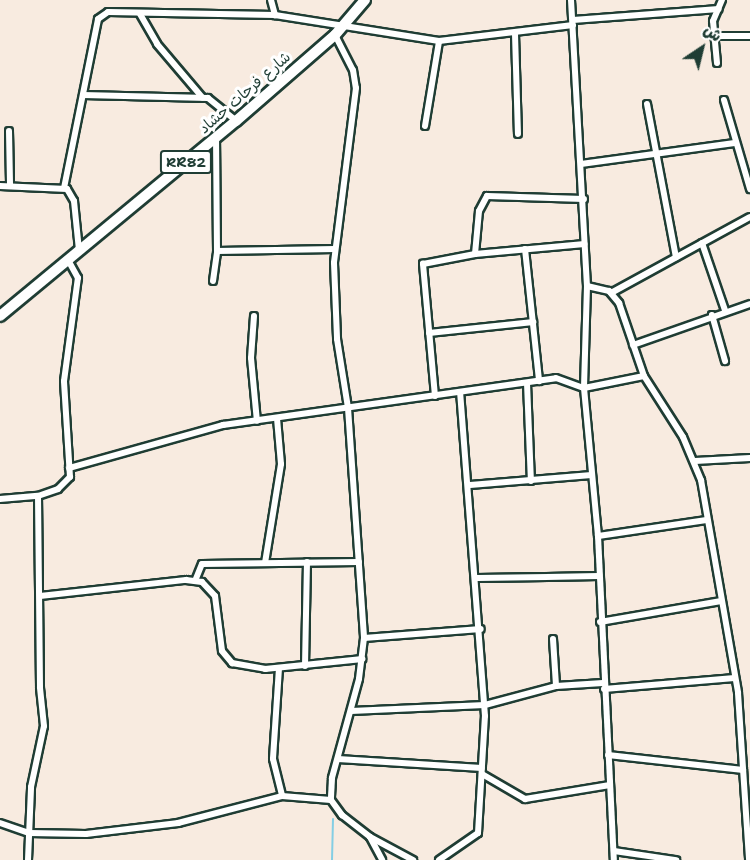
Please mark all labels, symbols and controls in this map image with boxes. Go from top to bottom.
north arrow [672,18,732,78]
text: ش [699,19,726,46]
street label: شارع فرحات حشاد [195,48,295,138]
road number: RR82 [159,151,213,173]

